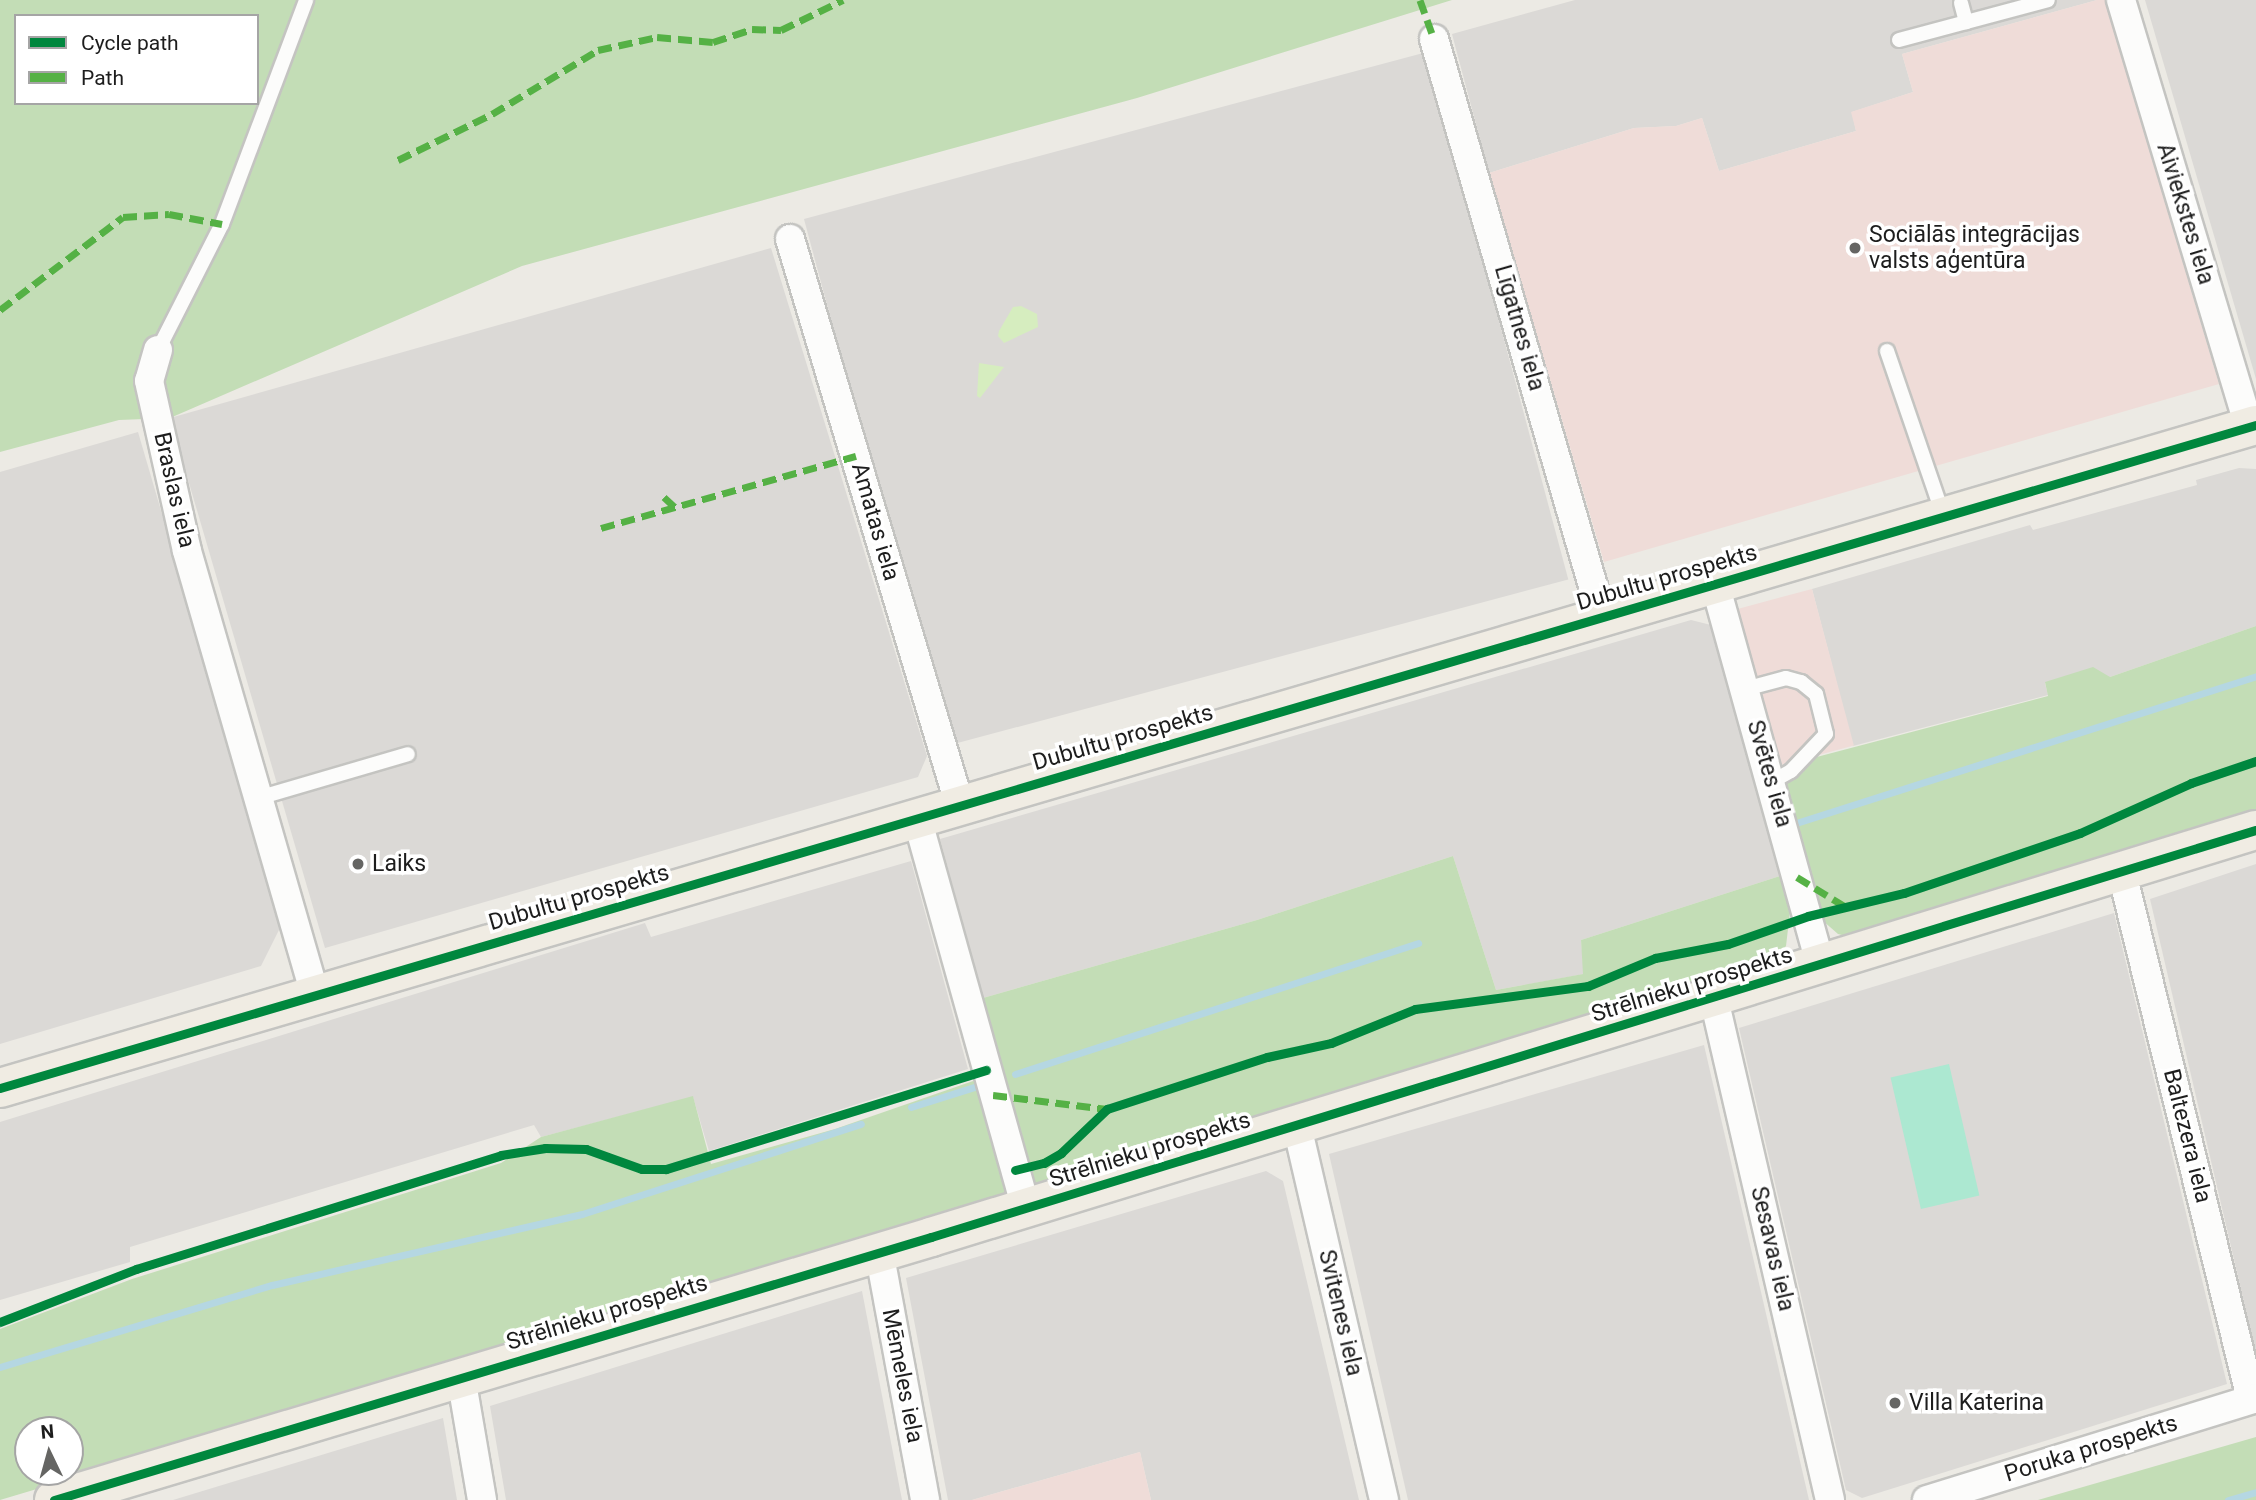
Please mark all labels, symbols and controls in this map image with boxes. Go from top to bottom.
legend [14,14,259,105]
text: Cycle path [81,31,179,55]
text: Path [81,66,124,90]
street label: Aiviekstes iela [2150,140,2220,288]
place label: Sociālās integrācijas valsts aģentūra [1869,221,2080,275]
marker: Sociālās integrācijas valsts aģentūra [1847,240,1863,256]
street label: Līgatnes iela [1488,262,1550,394]
street label: Braslas iela [147,430,201,550]
street label: Amatas iela [845,460,905,584]
street label: Dubultu prospekts [1574,539,1760,617]
street label: Dubultu prospekts [1030,699,1216,777]
street label: Svētes iela [1741,717,1797,831]
place label: Laiks [372,850,426,878]
marker: Laiks [350,856,366,872]
street label: Dubultu prospekts [486,859,672,937]
street label: Strēlnieku prospekts [1588,941,1796,1029]
street label: Baltezera iela [2157,1066,2217,1206]
street label: Strēlnieku prospekts [1046,1106,1254,1194]
street label: Sesavas iela [1744,1184,1800,1314]
street label: Svitenes iela [1312,1247,1368,1379]
street label: Strēlnieku prospekts [503,1269,711,1357]
street label: Mēmeles iela [875,1307,929,1445]
place label: Villa Katerina [1909,1389,2044,1417]
marker: Villa Katerina [1887,1395,1903,1411]
street label: Poruka prospekts [2001,1410,2181,1488]
north arrow [14,1416,84,1486]
text: N [40,1420,55,1444]

